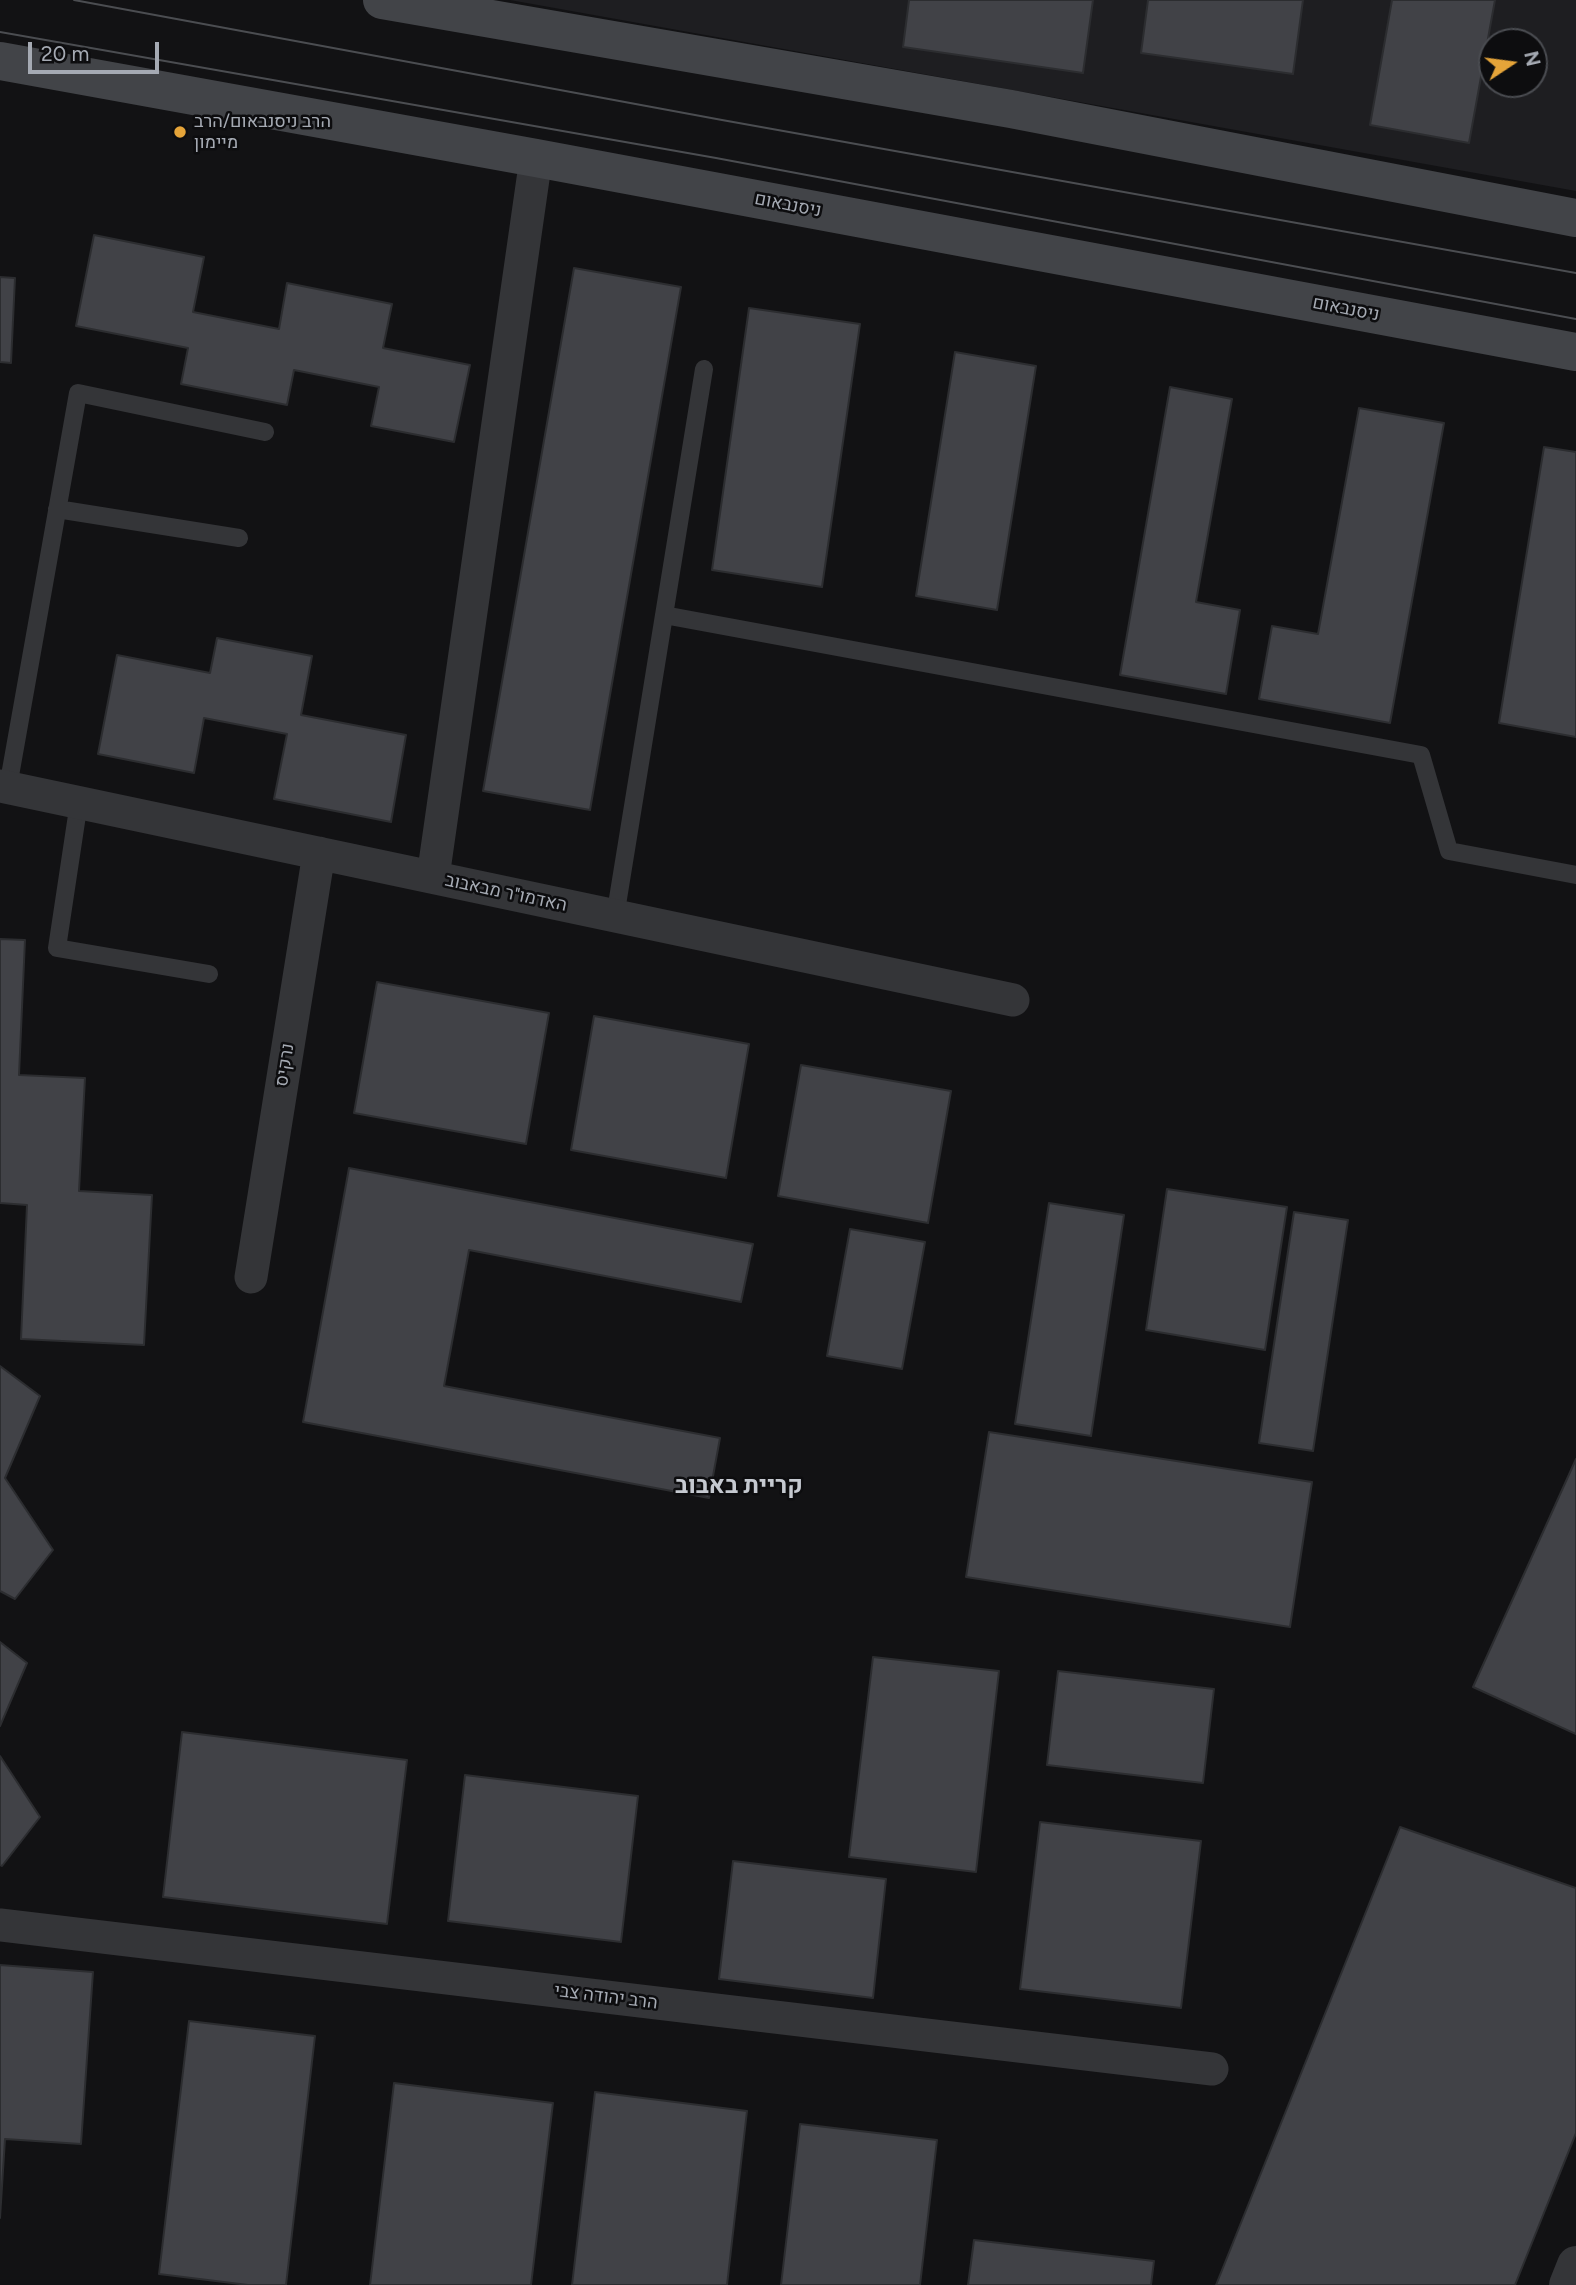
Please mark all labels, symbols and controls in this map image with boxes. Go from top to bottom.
scale bar [32,28,163,72]
north arrow [1478,28,1548,98]
text: 20 m [41,41,89,66]
text: N [1519,49,1545,68]
place label: הרב ניסנבאום/הרב מיימון [194,111,331,154]
marker: הרב ניסנבאום/הרב מיימון [172,124,188,140]
street label: ניסנבאום [753,188,823,222]
street label: ניסנבאום [1311,292,1381,326]
street label: האדמו"ר מבאבוב [443,870,569,916]
street label: נרקיס [271,1042,299,1088]
district label: קריית באבוב [675,1472,803,1500]
street label: הרב יהודה צבי [553,1980,659,2014]

